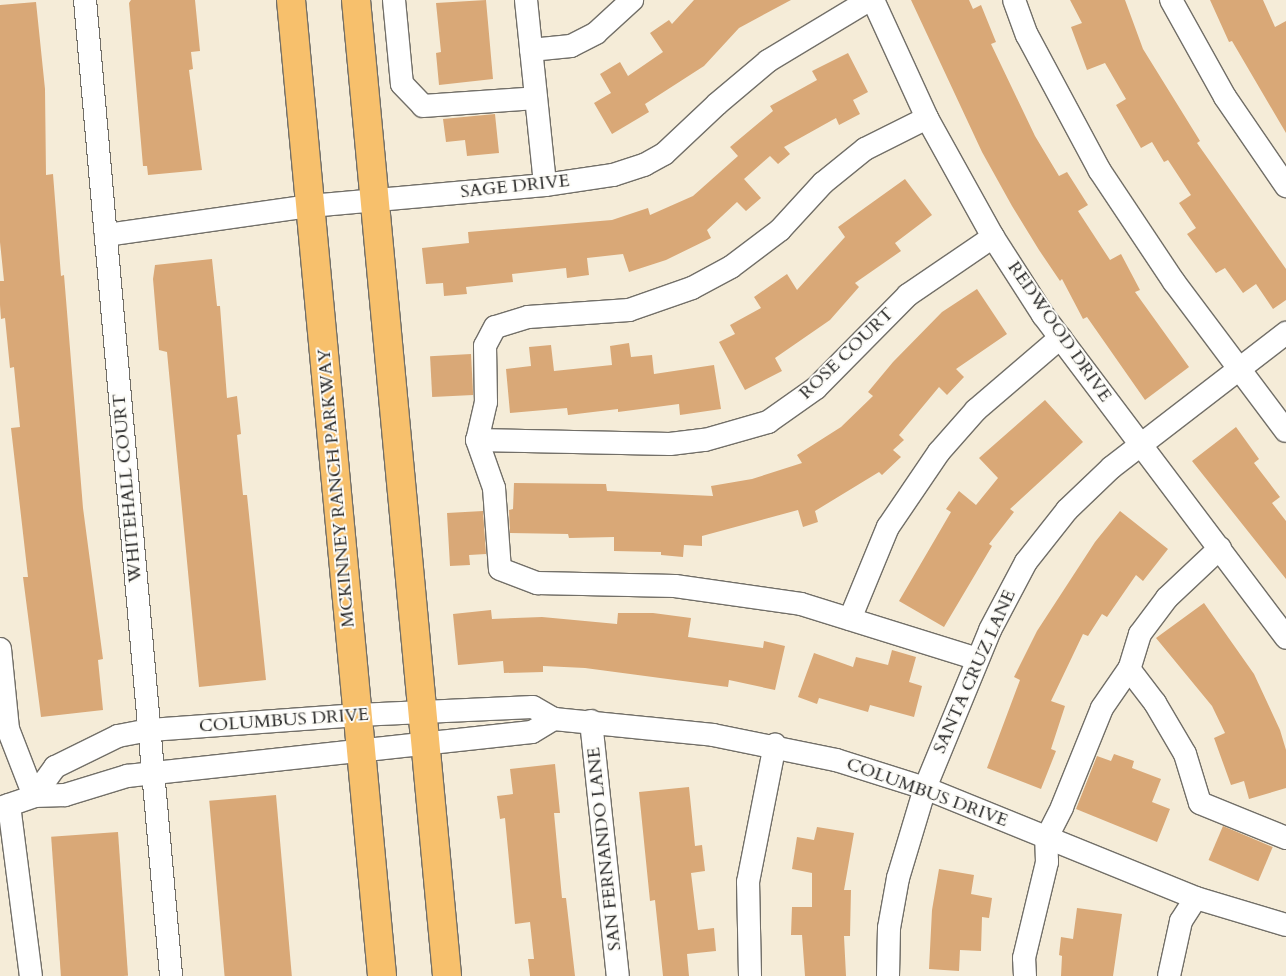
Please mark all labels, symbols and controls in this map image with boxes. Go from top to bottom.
street label: SAGE DRIVE [459,171,571,203]
street label: REDWOOD DRIVE [1002,258,1116,406]
street label: ROSE COURT [795,304,899,404]
street label: MCKINNEY RANCH PARKWAY [314,348,360,628]
street label: WHITEHALL COURT [109,393,147,583]
street label: SANTA CRUZ LANE [929,587,1021,757]
street label: COLUMBUS DRIVE [198,704,370,738]
street label: SAN FERNANDO LANE [584,746,626,952]
street label: COLUMBUS DRIVE [843,754,1011,832]

